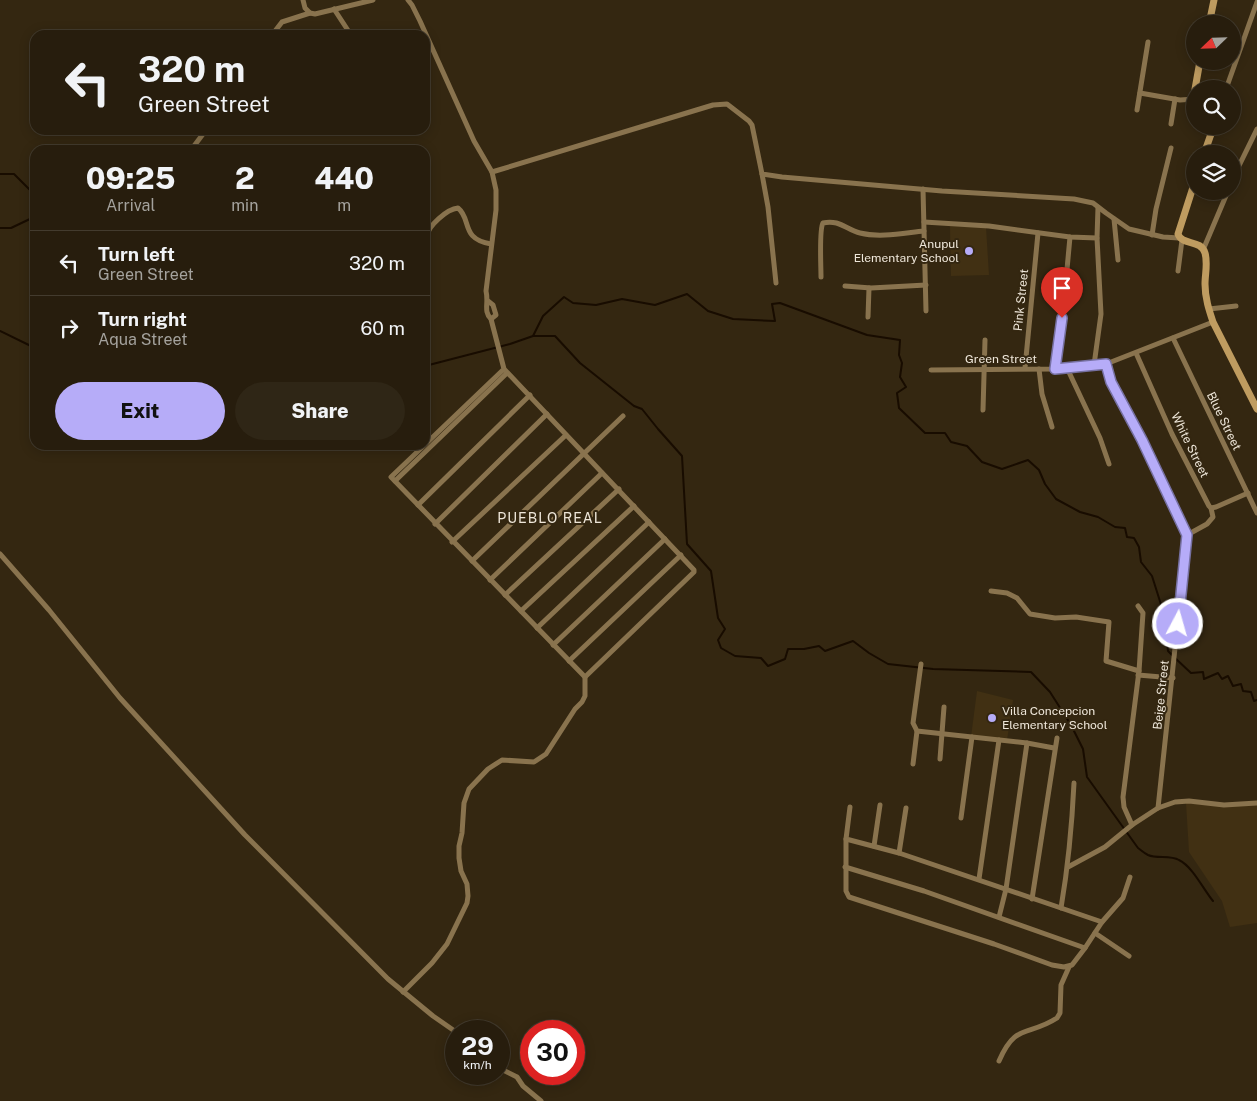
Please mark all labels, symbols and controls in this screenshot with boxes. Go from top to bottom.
north arrow [1186,15,1241,70]
map controls [1186,15,1241,200]
text: 320 m [138,49,245,90]
icon: left [55,50,120,115]
button: search [1186,80,1241,135]
text: Green Street [138,91,270,117]
button: layers [1186,145,1241,200]
text: 09:25 [86,160,175,196]
text: 2 [235,160,255,196]
text: 440 [314,160,374,196]
text: Arrival [106,196,155,215]
text: min [231,196,258,215]
text: m [337,196,351,215]
place label: Anupul Elementary School [854,237,959,265]
text: Turn left [98,243,175,265]
marker: Anupul Elementary School [963,245,975,257]
icon: left [55,249,83,277]
text: 320 m [349,252,405,274]
text: Green Street [98,265,194,284]
pin [1041,267,1083,318]
street label: Pink Street [1011,268,1031,332]
icon: arrive [1048,274,1076,302]
text: Turn right [98,308,187,330]
icon: right [55,314,83,342]
text: 60 m [361,317,405,339]
text: Aqua Street [98,330,187,349]
street label: Green Street [965,352,1037,366]
button: Exit [55,382,225,440]
button: Share [235,382,405,440]
street label: Blue Street [1204,390,1244,453]
street label: White Street [1168,410,1212,480]
district label: PUEBLO REAL [497,510,603,526]
position arrow [1151,597,1203,649]
street label: Beige Street [1150,659,1172,730]
place label: Villa Concepcion Elementary School [1002,704,1108,732]
marker: Villa Concepcion Elementary School [986,712,998,724]
speed limit sign: 30 [520,1020,585,1085]
text: 29 [461,1031,494,1061]
text: km/h [463,1058,492,1072]

